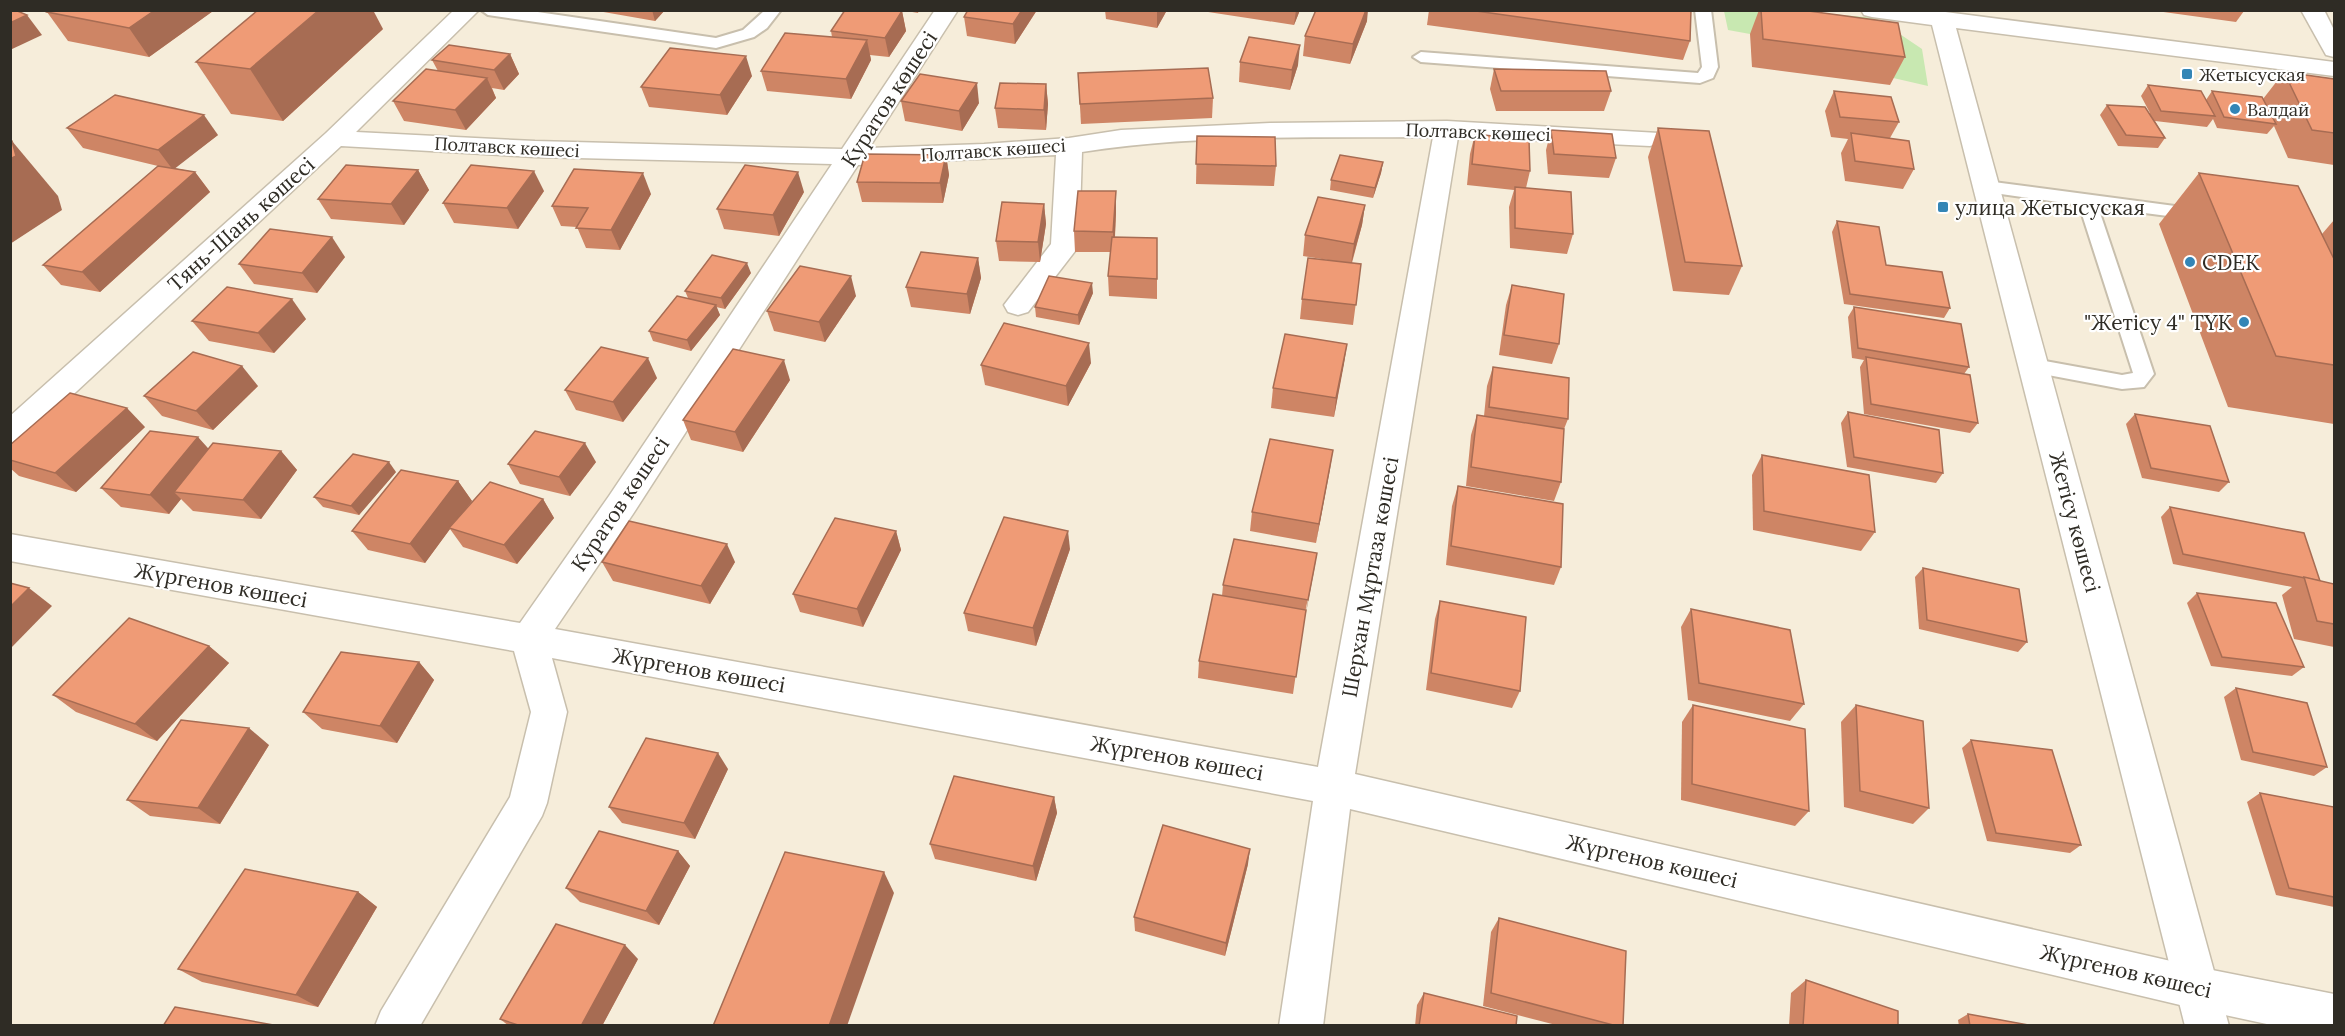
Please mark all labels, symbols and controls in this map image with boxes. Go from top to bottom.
street label: Куратов көшесі [835,26,943,172]
place label: Жетысуская [2199,63,2305,86]
marker: Жетысуская [2180,67,2194,81]
place label: Валдай [2247,98,2309,121]
marker: Валдай [2228,102,2242,116]
street label: Полтавск көшесі [1405,118,1551,146]
street label: Полтавск көшесі [434,132,580,162]
street label: Полтавск көшесі [920,133,1066,167]
street label: Тянь-Шань көшесі [162,151,320,297]
place label: улица Жетысуская [1955,194,2145,221]
marker: улица Жетысуская [1936,200,1950,214]
place label: CDEK [2202,249,2260,276]
marker: CDEK [2183,255,2197,269]
place label: "Жетісу 4" ТҮК [2084,309,2233,336]
marker: "Жетісу 4" ТҮК [2237,315,2251,329]
street label: Куратов көшесі [565,431,675,576]
street label: Жетісу көшесі [2043,449,2107,595]
street label: Шерхан Мұртаза көшесі [1336,454,1404,699]
street label: Жүргенов көшесі [133,557,310,614]
street label: Жүргенов көшесі [611,642,788,699]
street label: Жүргенов көшесі [1089,730,1266,787]
street label: Жүргенов көшесі [1564,828,1740,894]
street label: Жүргенов көшесі [2038,938,2214,1004]

